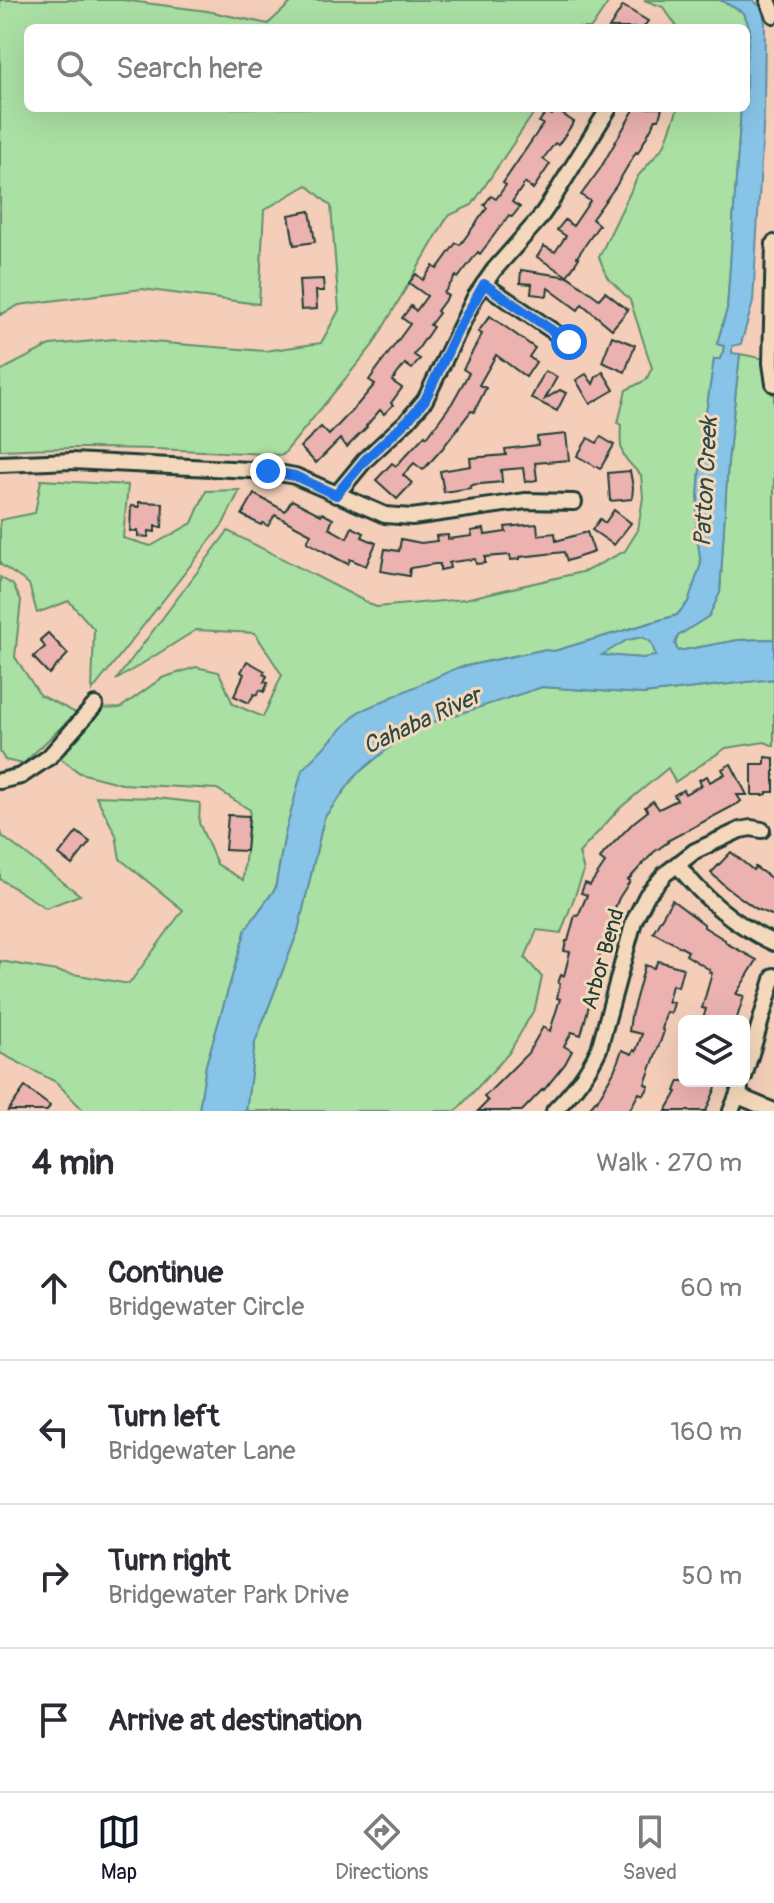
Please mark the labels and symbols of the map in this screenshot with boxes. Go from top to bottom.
route start [551,324,587,360]
water label: Patton Creek [688,414,724,548]
route end [250,453,286,489]
water label: Cahaba River [358,680,489,761]
street label: Arbor Bend [575,905,631,1013]

